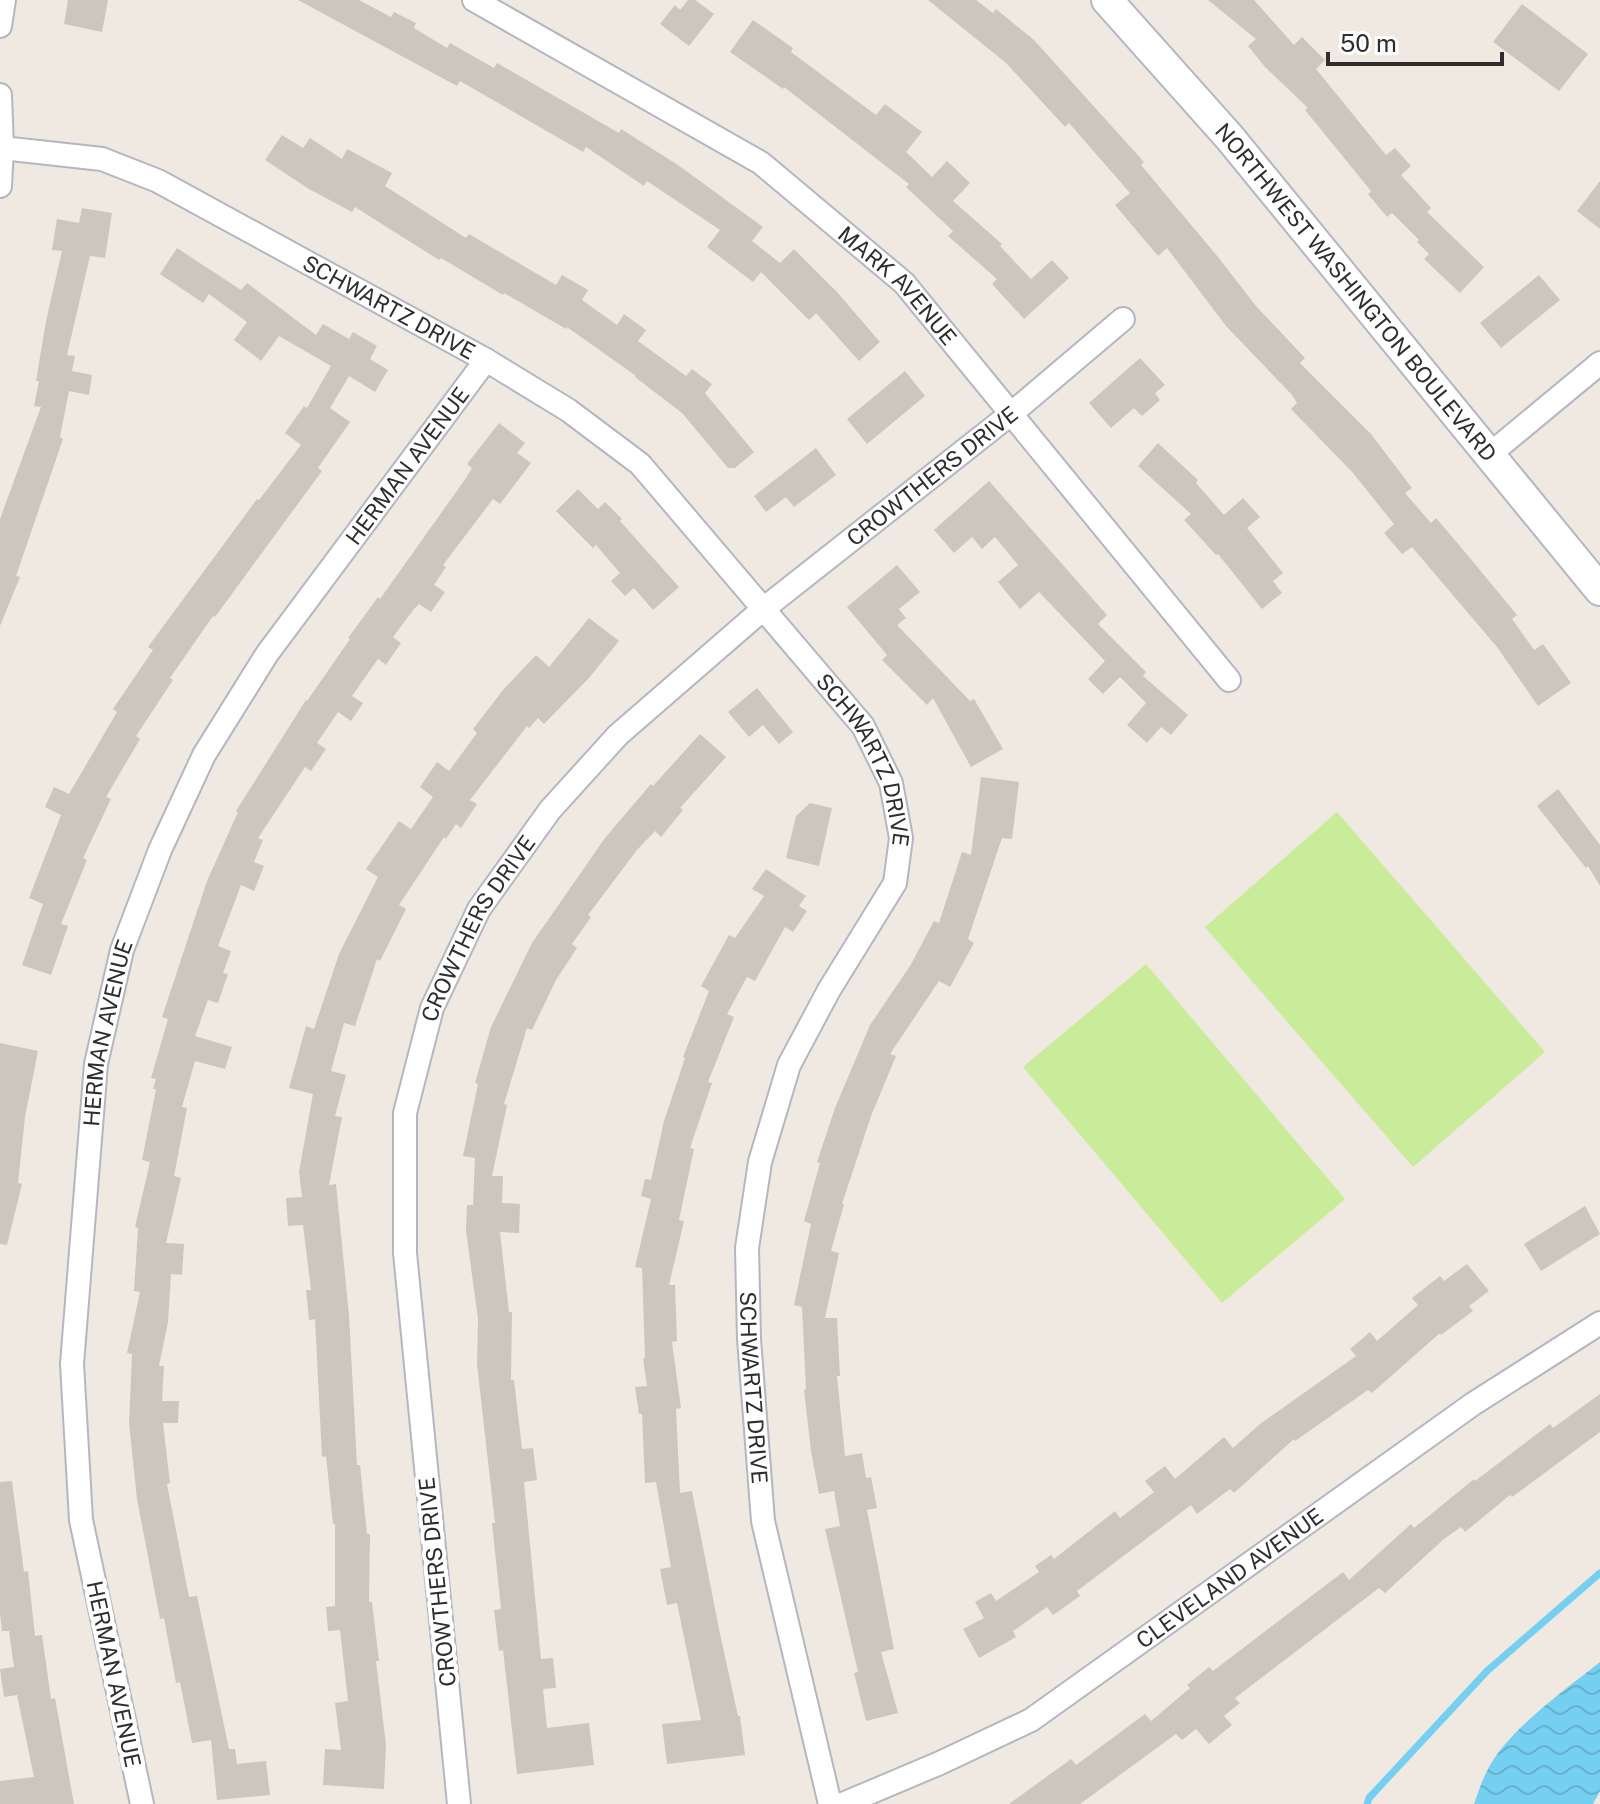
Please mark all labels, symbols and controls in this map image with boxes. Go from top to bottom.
scale bar [1328,16,1502,66]
text: 50 m [1340,29,1397,57]
street label: NORTHWEST WASHINGTON BOULEVARD [1210,118,1502,466]
street label: MARK AVENUE [833,221,962,350]
street label: SCHWARTZ DRIVE [298,250,480,365]
street label: HERMAN AVENUE [340,382,474,550]
street label: CROWTHERS DRIVE [841,401,1023,551]
street label: SCHWARTZ DRIVE [811,668,915,848]
street label: CROWTHERS DRIVE [416,830,541,1024]
street label: HERMAN AVENUE [78,936,138,1127]
street label: SCHWARTZ DRIVE [735,1291,773,1485]
street label: CROWTHERS DRIVE [413,1476,461,1688]
street label: CLEVELAND AVENUE [1131,1503,1328,1654]
street label: HERMAN AVENUE [82,1578,146,1770]

